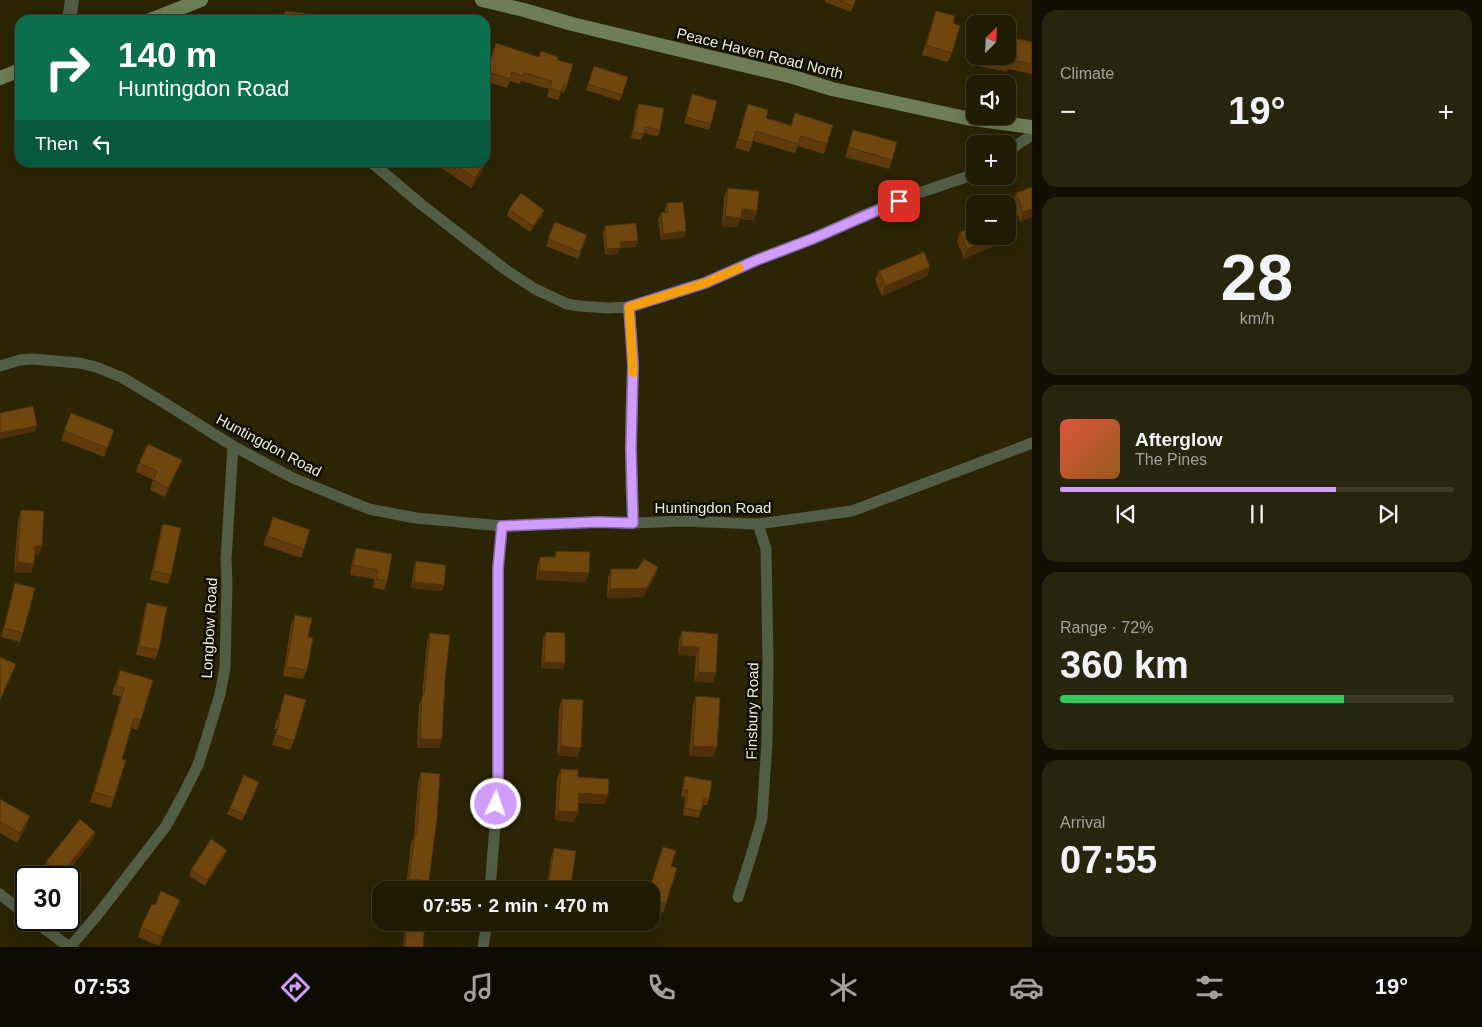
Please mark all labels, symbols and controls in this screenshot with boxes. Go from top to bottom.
north arrow [966,15,1016,65]
map controls [966,15,1016,245]
street label: Peace Haven Road North [675,24,845,82]
icon: right [35,35,100,100]
text: 140 m [118,35,217,74]
text: Climate [1060,65,1114,82]
button: sound [966,75,1016,125]
text: Huntingdon Road [118,76,289,101]
text: 19° [1228,90,1286,132]
text: − [1060,96,1076,127]
text: + [1438,96,1454,127]
icon: left [88,130,116,158]
text: Then [35,133,78,154]
button: + [966,135,1016,185]
pin [878,180,920,222]
icon: arrive [885,187,913,215]
button: − [966,195,1016,245]
text: 28 [1221,241,1293,314]
text: km/h [1240,310,1274,327]
street label: Huntingdon Road [213,410,325,480]
text: Afterglow [1135,429,1223,450]
text: The Pines [1135,451,1207,468]
street label: Huntingdon Road [655,499,771,516]
icon: previous [1112,500,1140,528]
icon: pause [1243,500,1271,528]
icon: next [1374,500,1402,528]
street label: Longbow Road [198,577,220,679]
text: Range · 72% [1060,619,1153,636]
text: 360 km [1060,644,1189,686]
street label: Finsbury Road [743,662,761,760]
position arrow [469,777,521,829]
text: Arrival [1060,814,1105,831]
text: 07:55 [1060,839,1157,881]
speed limit sign: 30 [15,866,80,931]
text: 07:55 · 2 min · 470 m [423,895,609,916]
icon: directions [278,970,313,1005]
icon: music [461,970,496,1005]
icon: phone [644,970,679,1005]
icon: climate [826,970,861,1005]
icon: car [1009,970,1044,1005]
icon: filters [1192,970,1227,1005]
text: 07:53 [74,974,130,999]
text: 19° [1375,974,1408,999]

